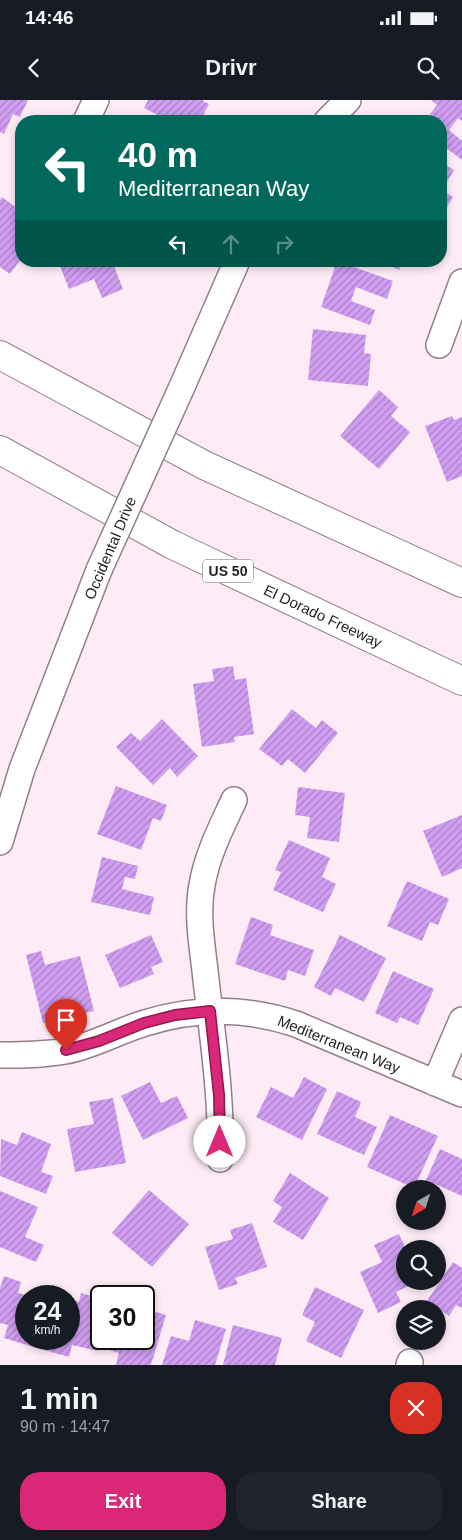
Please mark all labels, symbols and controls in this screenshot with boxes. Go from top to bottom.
text: 14:46 [25,7,74,28]
icon: back [20,54,48,82]
icon: search [414,54,442,82]
text: Drivr [205,55,257,80]
icon: left [35,135,100,200]
text: 40 m [118,135,198,174]
text: Mediterranean Way [118,176,309,201]
icon: left [164,230,192,258]
icon: ahead [217,230,245,258]
icon: right [270,230,298,258]
street label: Occidental Drive [81,494,139,602]
road number: US 50 [203,560,253,582]
street label: El Dorado Freeway [261,581,385,651]
pin [45,999,87,1050]
icon: arrive [52,1006,80,1034]
street label: Mediterranean Way [275,1012,403,1076]
position arrow [193,1115,245,1167]
north arrow [396,1180,446,1230]
map controls [396,1180,446,1350]
button: search [396,1240,446,1290]
speed limit sign: 30 [90,1285,155,1350]
text: 24 [34,1297,61,1325]
button: layers [396,1300,446,1350]
text: km/h [34,1323,61,1337]
text: 1 min [20,1382,98,1415]
button: close [390,1382,442,1434]
text: 90 m · 14:47 [20,1418,110,1435]
button: Exit [20,1472,226,1530]
button: Share [236,1472,442,1530]

